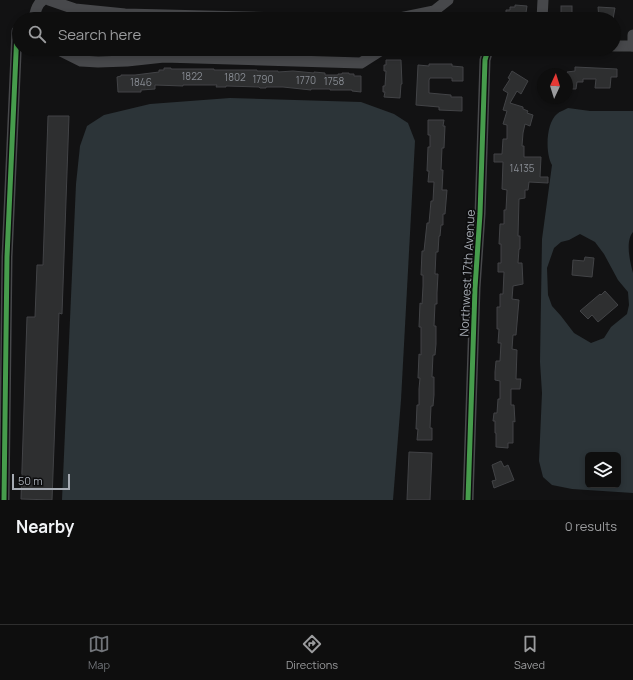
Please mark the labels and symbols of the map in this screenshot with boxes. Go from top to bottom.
north arrow [537,68,573,104]
house number: 1822 [181,69,203,83]
house number: 1802 [224,70,246,84]
house number: 1790 [252,72,274,86]
house number: 1770 [296,73,316,87]
house number: 1758 [324,74,344,88]
house number: 1846 [130,75,152,89]
house number: 14135 [509,161,535,175]
street label: Northwest 17th Avenue [455,209,479,337]
scale bar [12,472,70,491]

